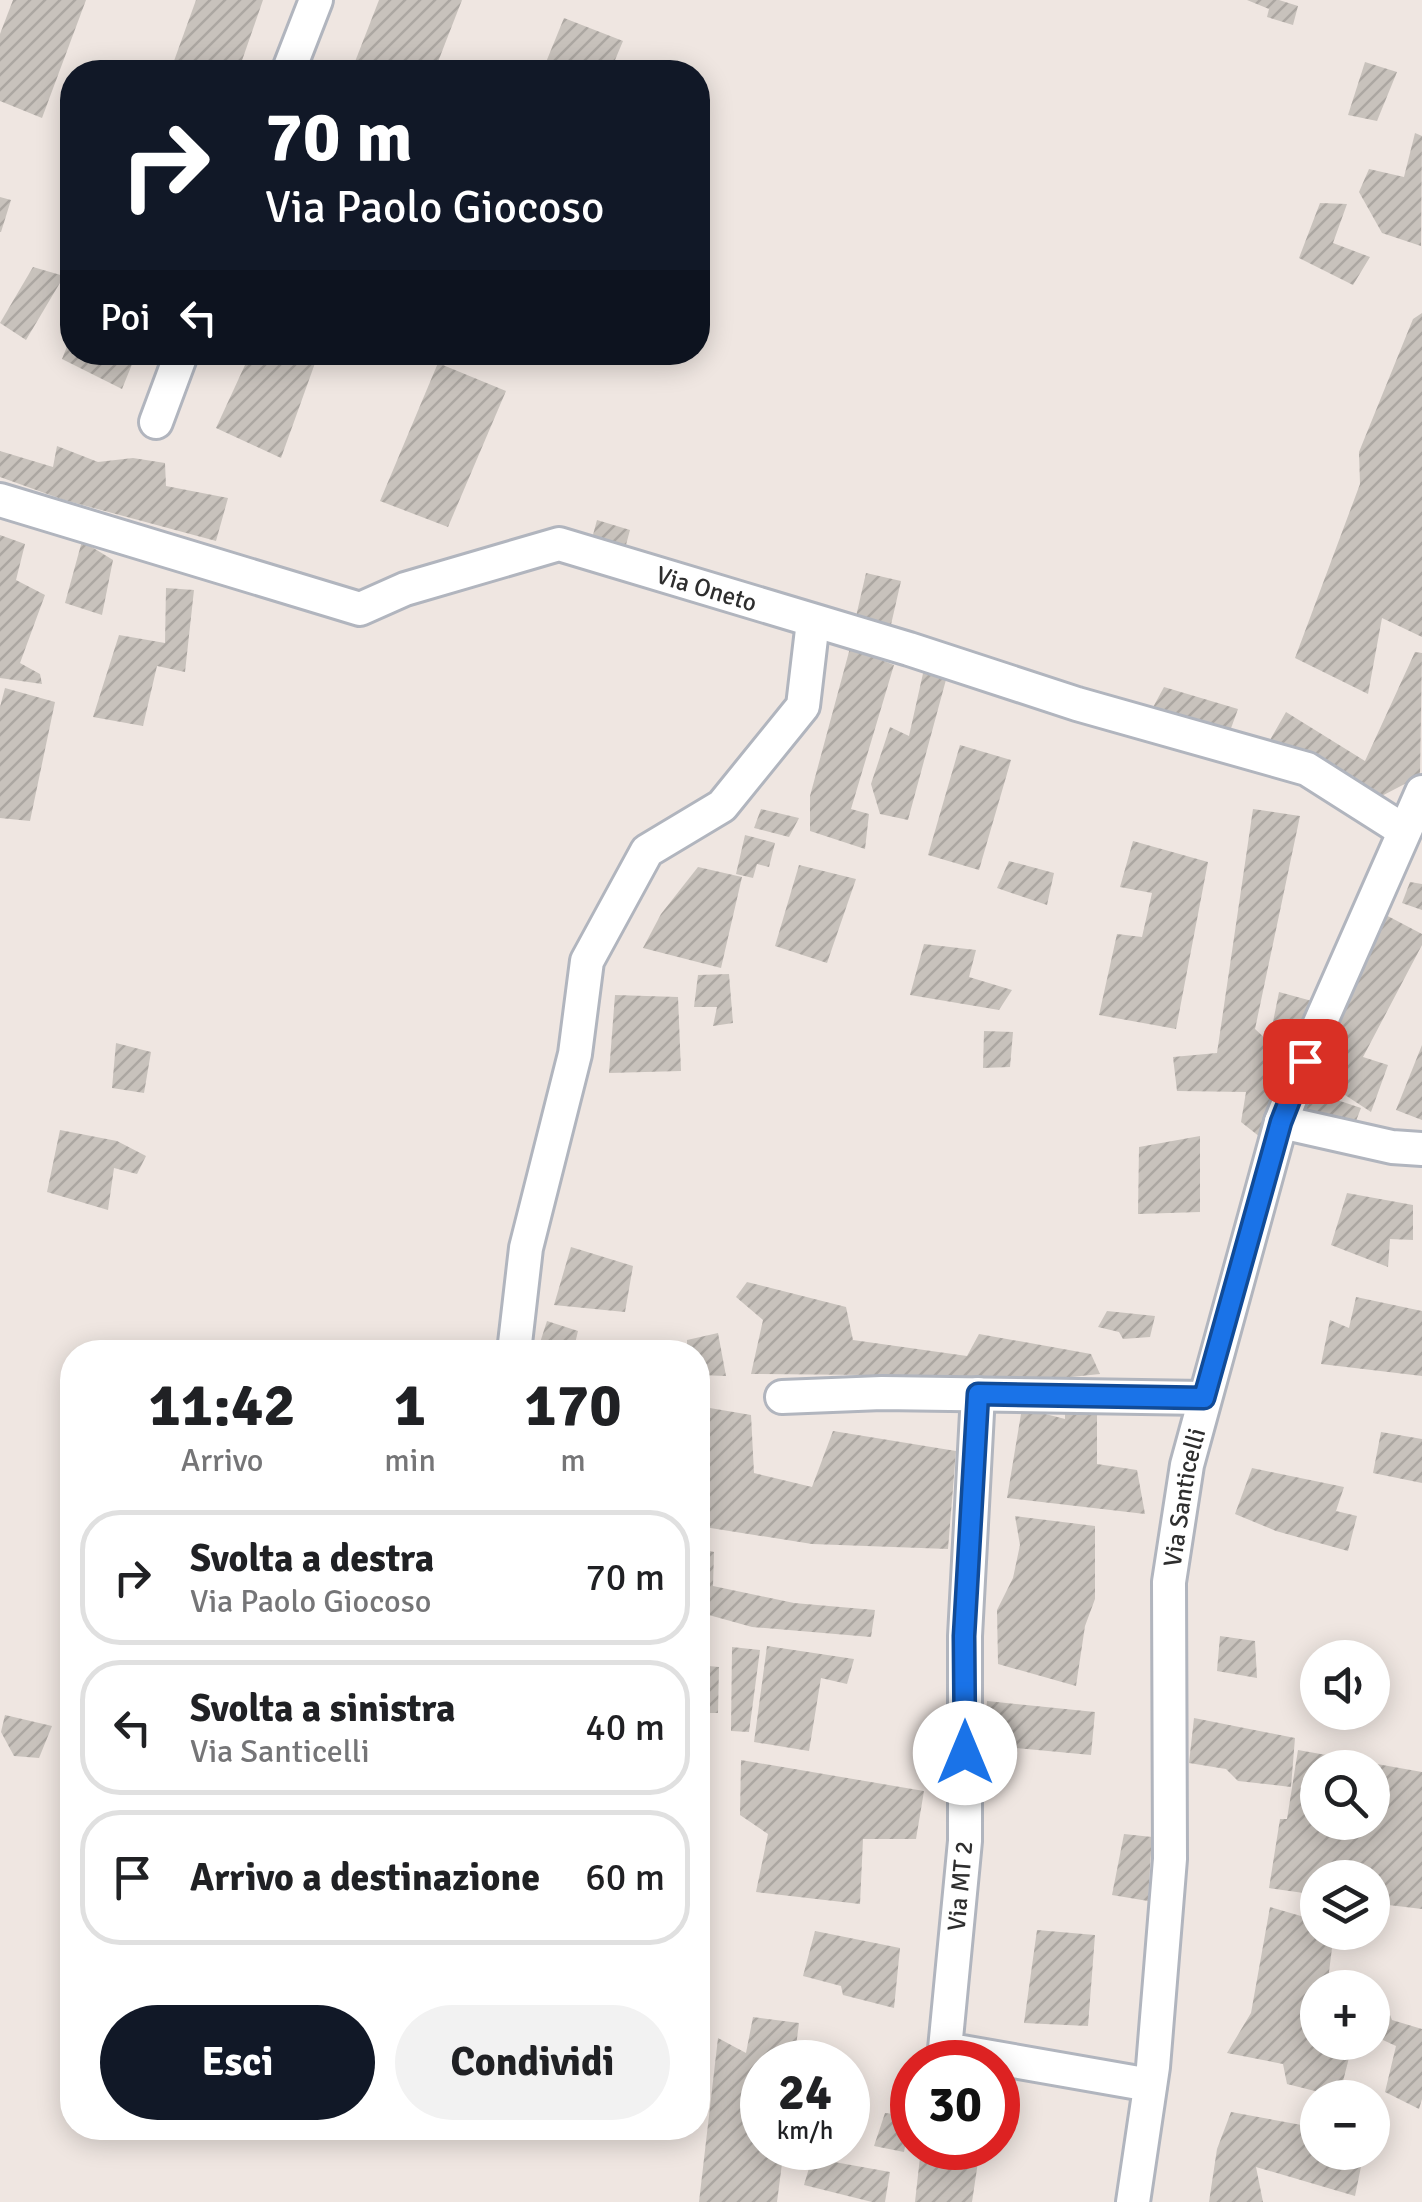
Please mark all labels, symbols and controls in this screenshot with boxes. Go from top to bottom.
text: 70 m [265,94,413,180]
icon: right [100,100,230,230]
text: Via Paolo Giocoso [265,180,604,235]
icon: left [171,290,226,345]
text: Poi [100,294,151,341]
street label: Via Oneto [653,559,761,618]
pin [1263,1019,1348,1104]
icon: arrive [1278,1034,1333,1089]
text: 11:42 [148,1369,296,1443]
text: 1 [394,1369,426,1443]
text: 170 [524,1369,622,1443]
street label: Via Santicelli [1156,1425,1212,1569]
text: Arrivo [181,1441,264,1480]
text: min [384,1441,436,1480]
text: m [560,1441,586,1480]
text: Svolta a destra [190,1535,434,1582]
icon: right [105,1550,160,1605]
text: 70 m [585,1554,665,1601]
text: Via Paolo Giocoso [190,1582,431,1621]
map controls [1300,1640,1390,2170]
button: sound [1300,1640,1390,1730]
text: Svolta a sinistra [190,1685,455,1732]
icon: left [105,1700,160,1755]
position arrow [913,1701,1017,1805]
text: 40 m [585,1704,665,1751]
text: Via Santicelli [190,1732,370,1771]
button: search [1300,1750,1390,1840]
street label: Via MT 2 [941,1840,979,1932]
icon: arrive [105,1850,160,1905]
text: Arrivo a destinazione [190,1854,540,1901]
text: 60 m [585,1854,665,1901]
button: layers [1300,1860,1390,1950]
button: + [1300,1970,1390,2060]
button: Esci [100,2005,375,2120]
button: Condividi [395,2005,670,2120]
speed limit sign: 30 [890,2040,1020,2170]
text: 24 [778,2062,832,2124]
button: − [1300,2080,1390,2170]
text: km/h [777,2115,833,2146]

